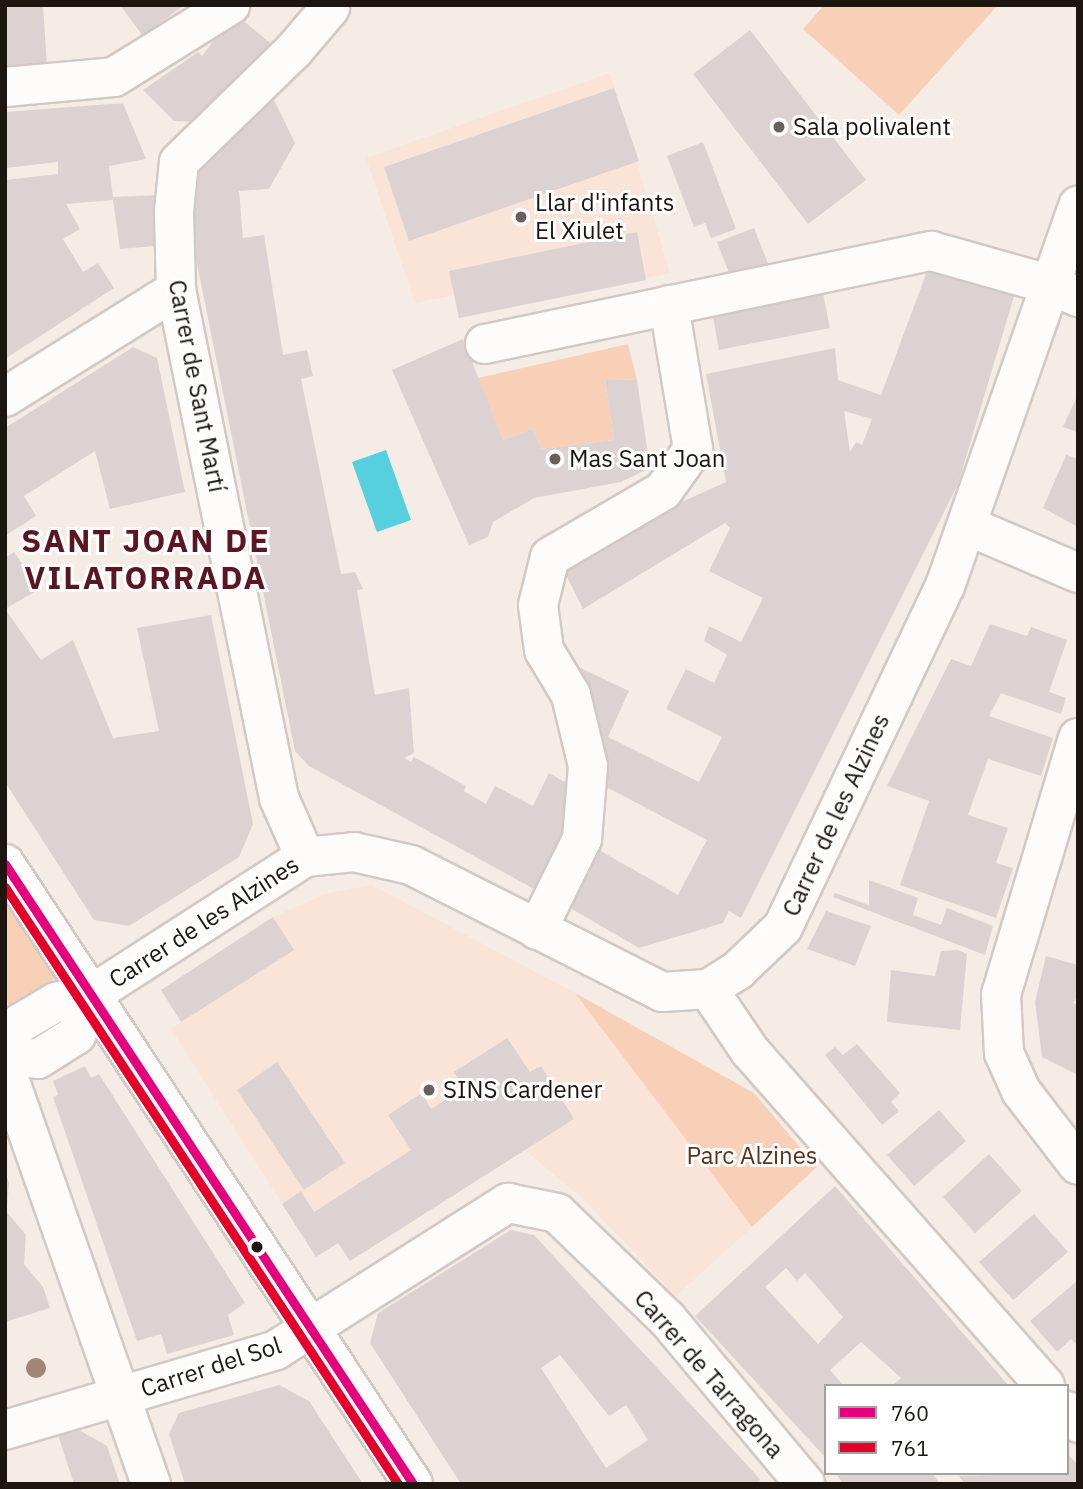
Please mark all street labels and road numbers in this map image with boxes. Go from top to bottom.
street label: Carrer de Sant Martí [162,277,232,495]
street label: Carrer de les Alzines [776,709,896,921]
street label: Carrer de les Alzines [104,850,304,994]
street label: Carrer de Tarragona [628,1284,790,1464]
street label: Carrer del Sol [137,1331,285,1403]

